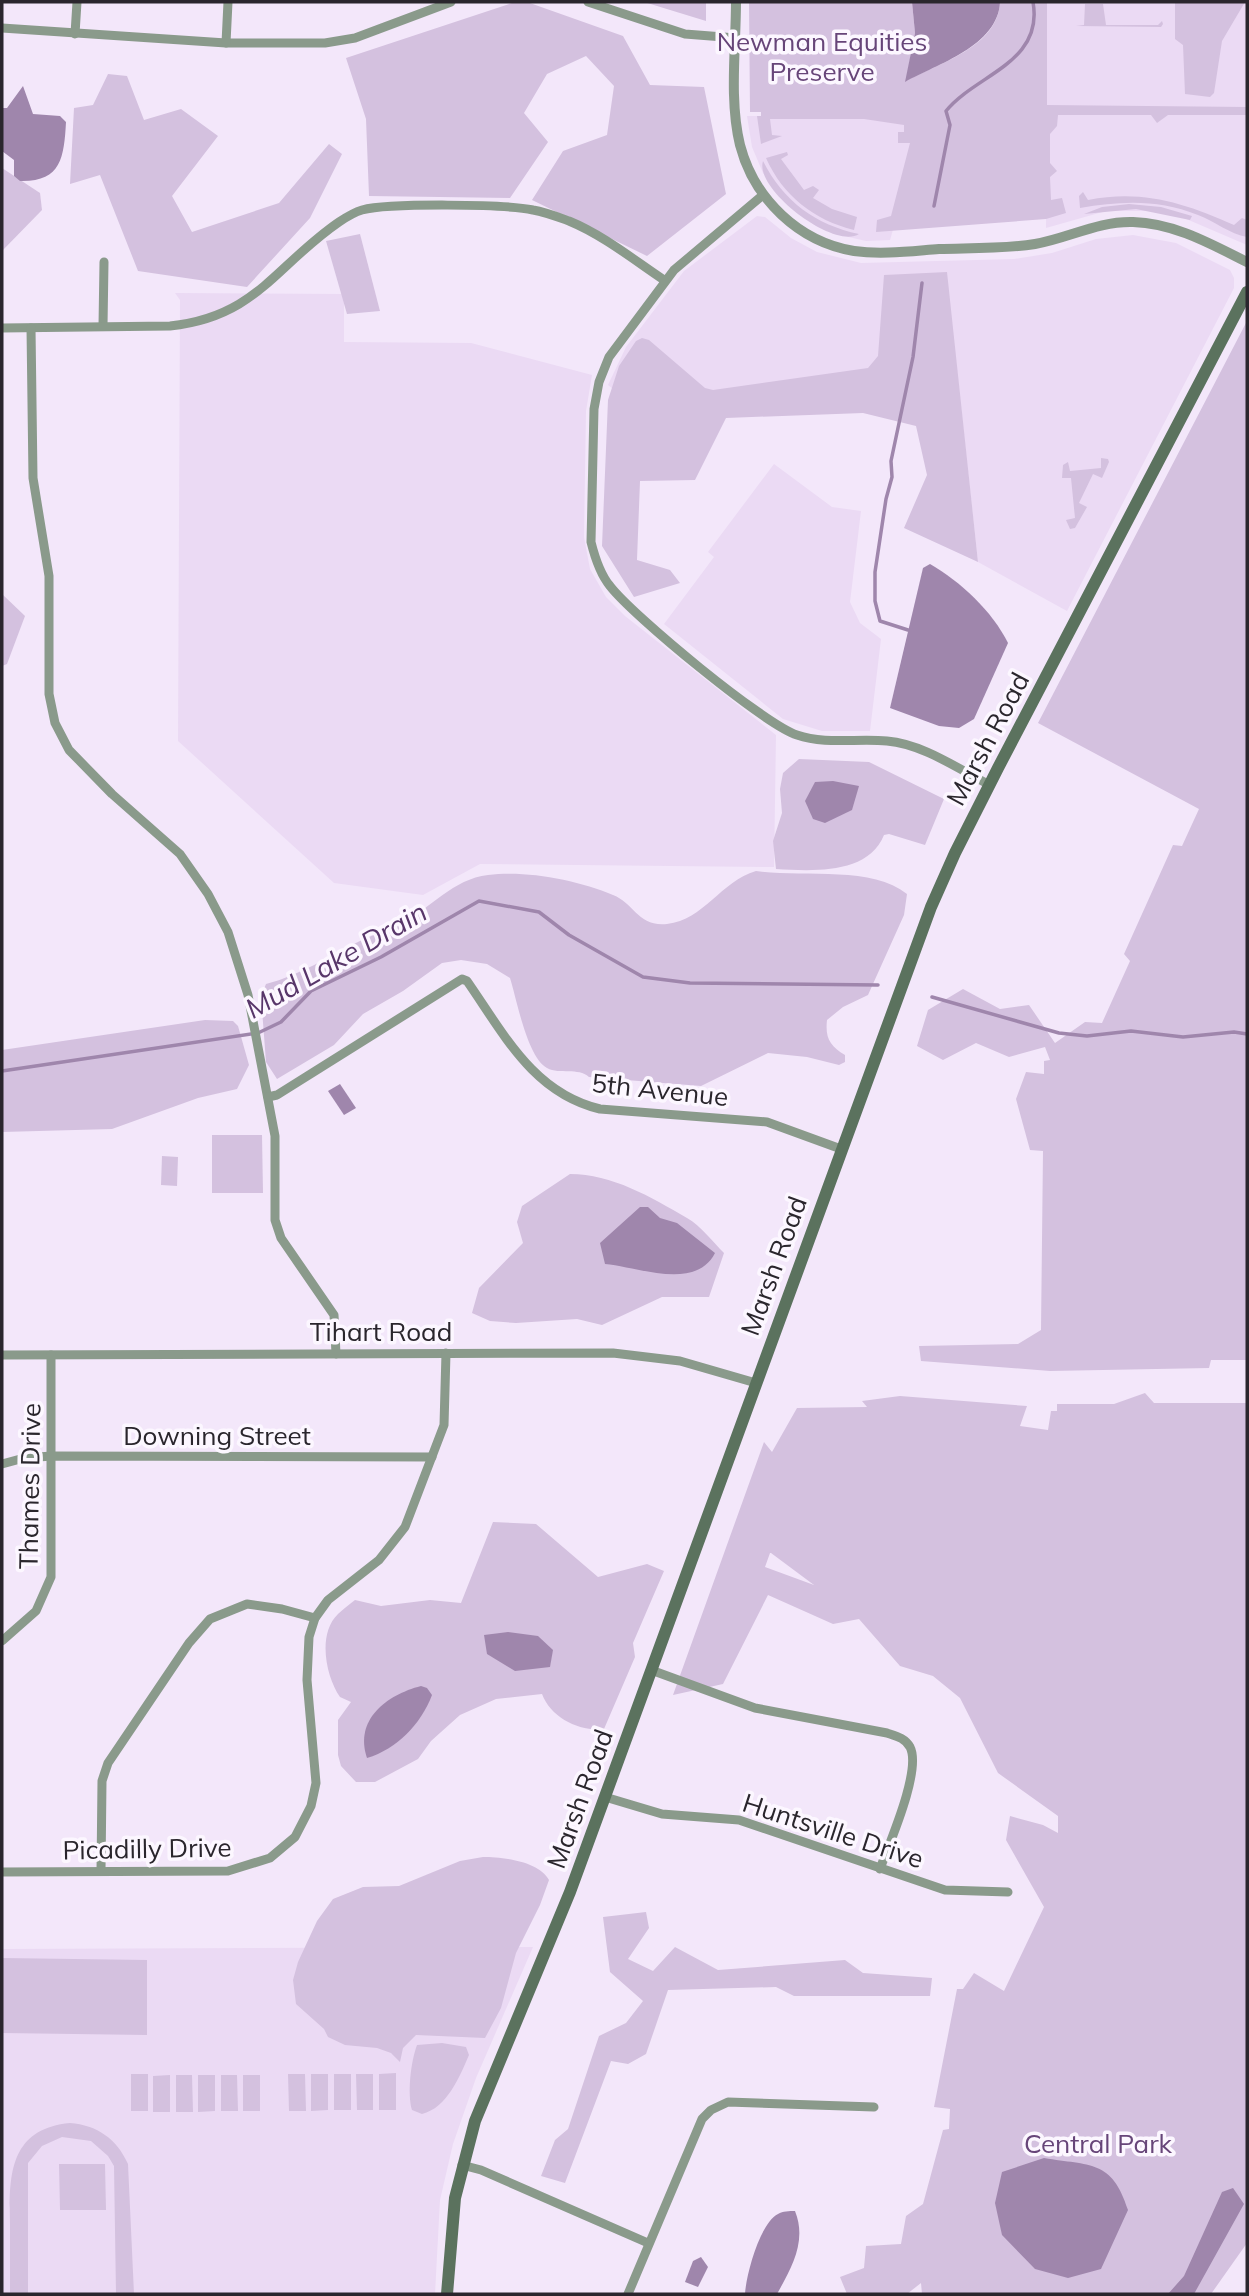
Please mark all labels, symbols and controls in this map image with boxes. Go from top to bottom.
park label: Newman Equities Preserve [717,25,927,88]
street label: Marsh Road [939,667,1036,811]
water label: Mud Lake Drain [239,893,433,1026]
street label: 5th Avenue [590,1066,730,1113]
street label: Marsh Road [733,1192,814,1340]
street label: Tihart Road [310,1315,452,1348]
street label: Thames Drive [12,1403,47,1569]
street label: Downing Street [123,1419,311,1452]
street label: Marsh Road [539,1725,620,1873]
street label: Huntsville Drive [739,1786,928,1875]
street label: Picadilly Drive [62,1831,232,1866]
park label: Central Park [1024,2127,1173,2160]

